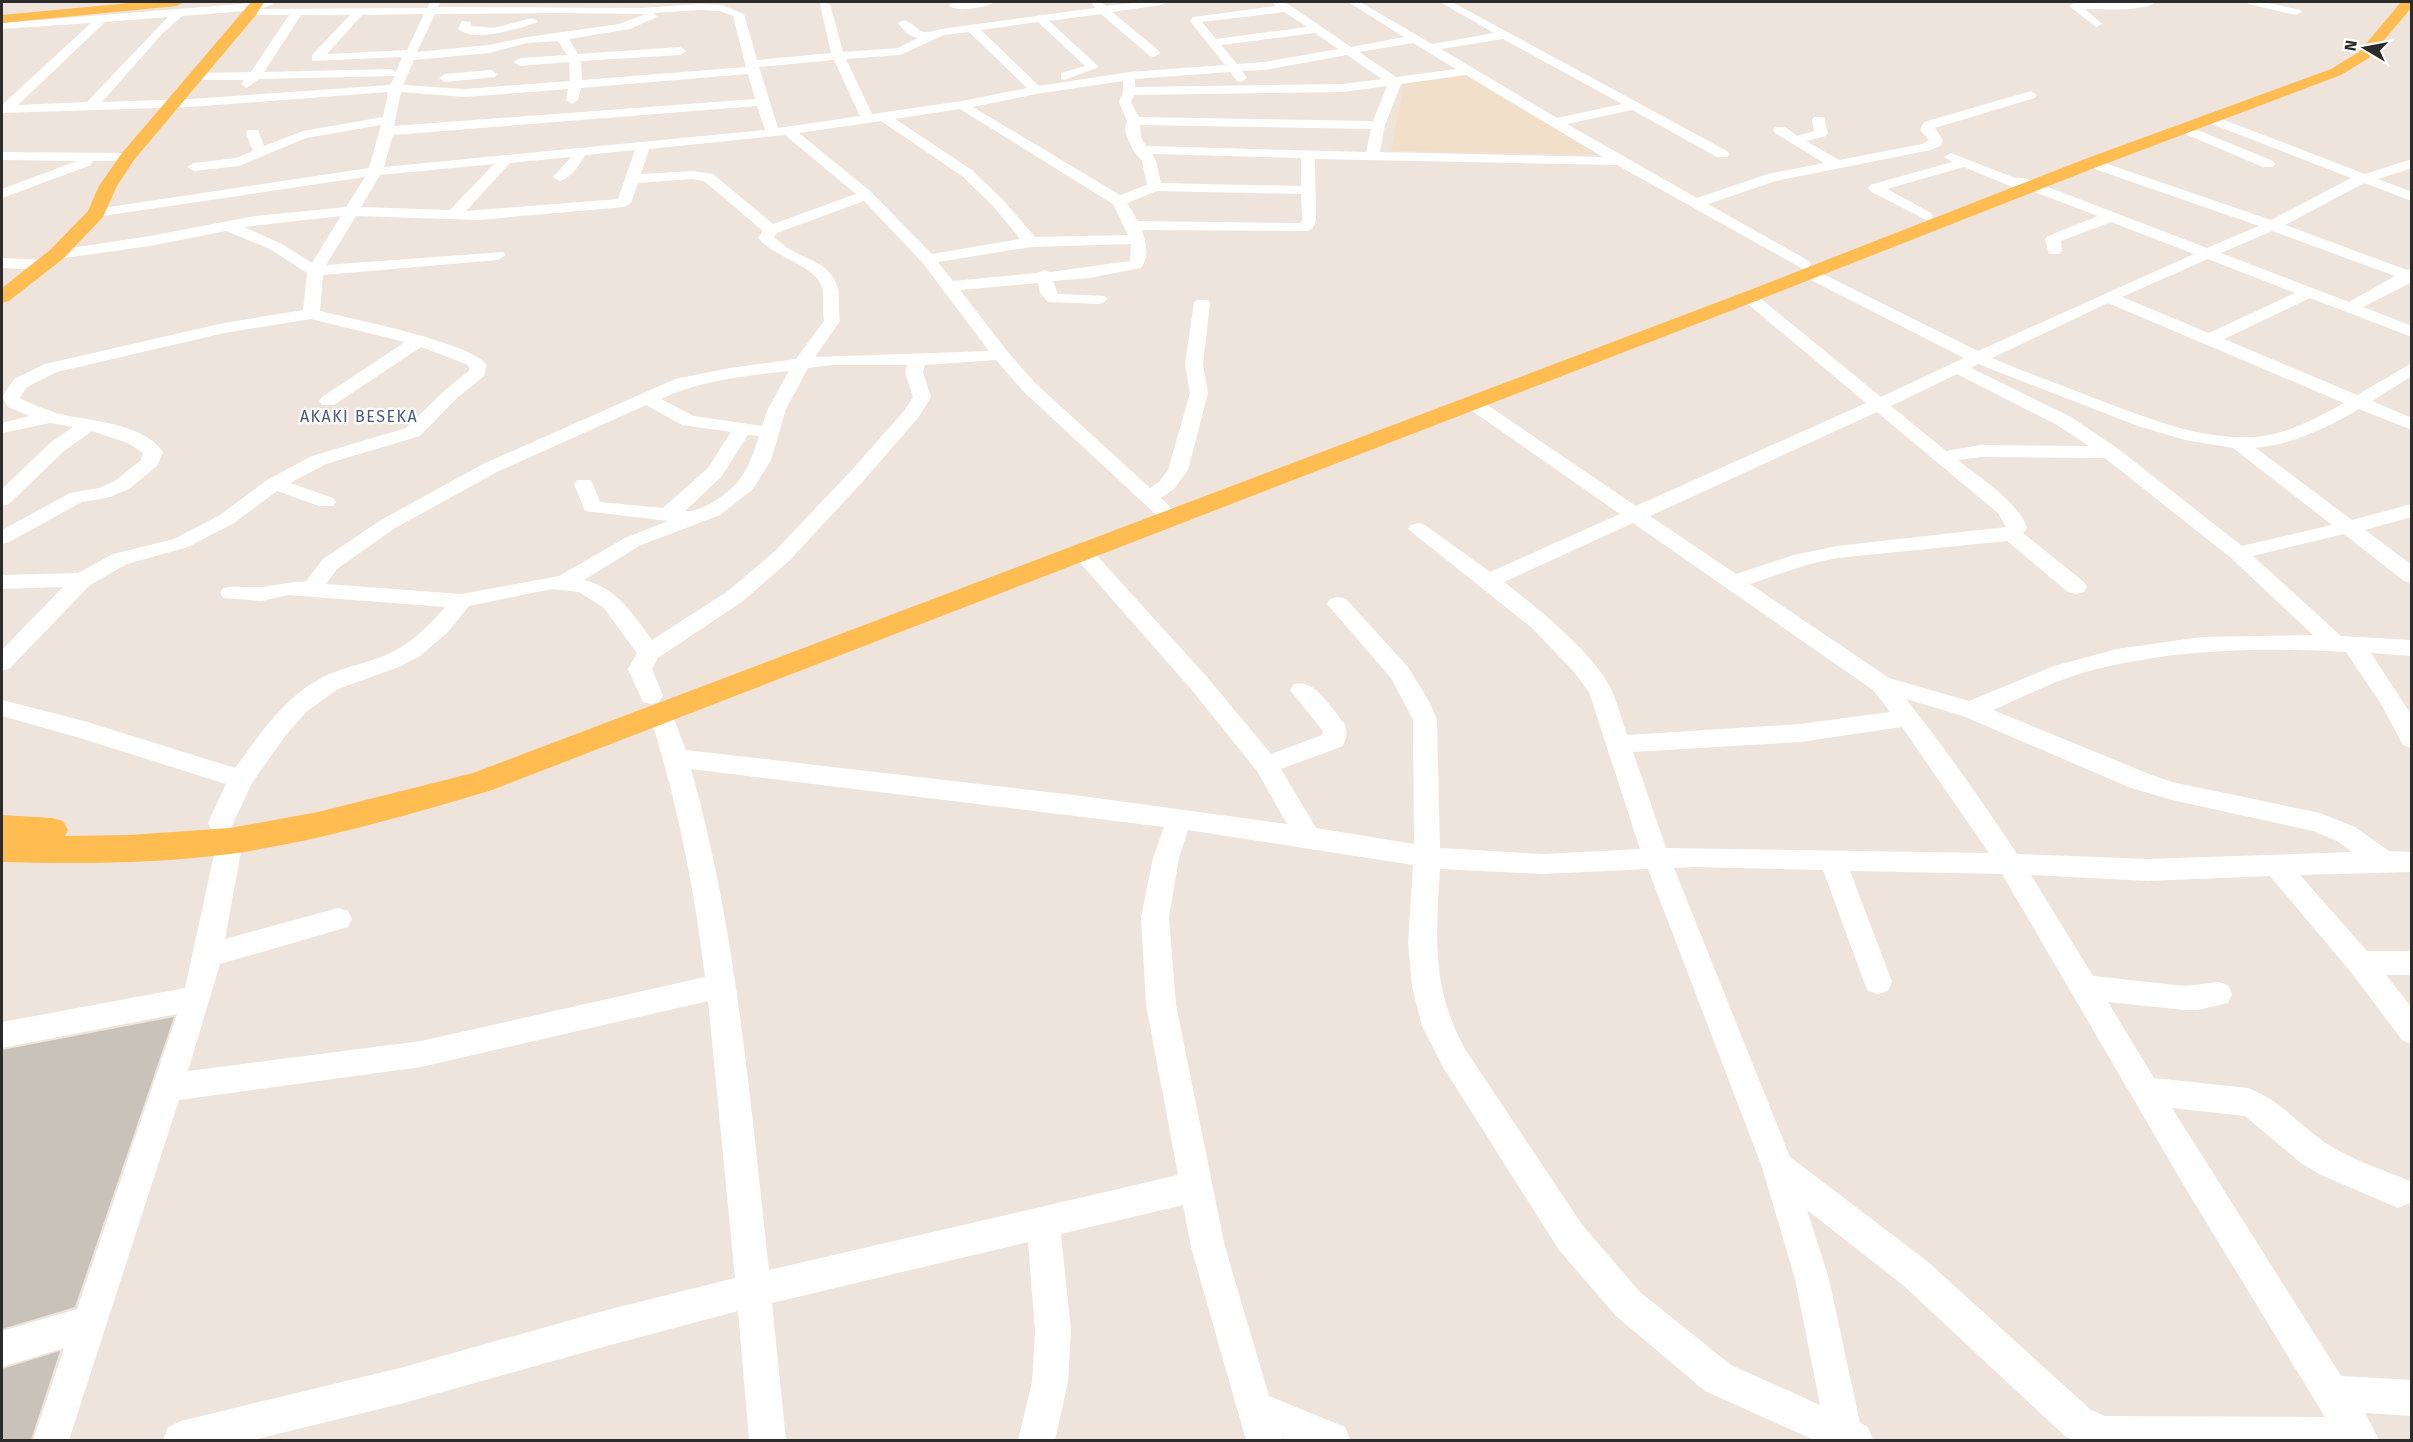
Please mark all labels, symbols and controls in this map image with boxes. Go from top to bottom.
north arrow [2335,18,2395,78]
text: N [2340,39,2361,52]
district label: AKAKI BESEKA [300,407,418,426]

